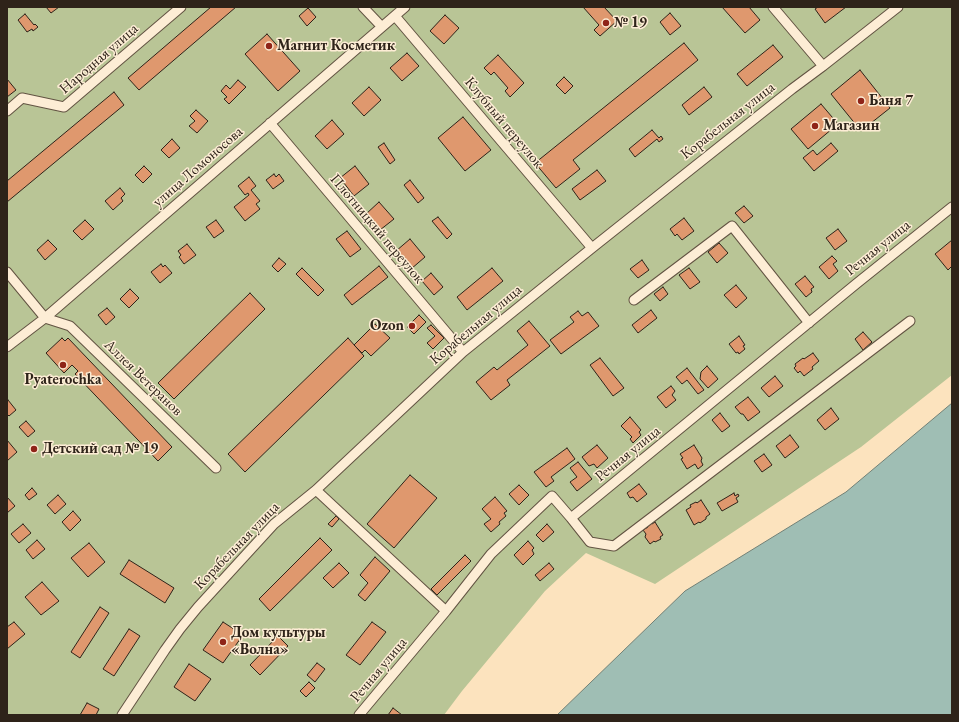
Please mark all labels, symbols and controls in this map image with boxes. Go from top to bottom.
place label: № 19 [614,14,647,32]
marker: № 19 [601,18,611,28]
street label: Народная улица [56,20,142,98]
place label: Магнит Косметик [277,37,395,55]
marker: Магнит Косметик [264,41,274,51]
street label: Клубный переулок [461,74,547,172]
street label: Корабельная улица [677,79,779,163]
place label: Баня 7 [869,92,913,110]
marker: Баня 7 [856,96,866,106]
place label: Магазин [823,117,879,135]
marker: Магазин [810,121,820,131]
street label: улица Ломоносова [149,123,247,211]
street label: Плотницкий переулок [326,170,428,288]
street label: Речная улица [842,216,914,280]
street label: Корабельная улица [426,281,526,369]
place label: Ozon [370,317,404,335]
marker: Ozon [407,321,417,331]
street label: Аллея Ветеранов [100,336,186,420]
marker: Pyaterochka [58,360,68,370]
place label: Pyaterochka [24,371,102,389]
street label: Речная улица [592,422,664,486]
place label: Детский сад № 19 [42,440,158,458]
marker: Детский сад № 19 [29,444,39,454]
street label: Корабельная улица [191,498,283,594]
place label: Дом культуры «Волна» [231,624,326,659]
street label: Речная улица [347,634,411,706]
marker: Дом культуры «Волна» [218,637,228,647]

